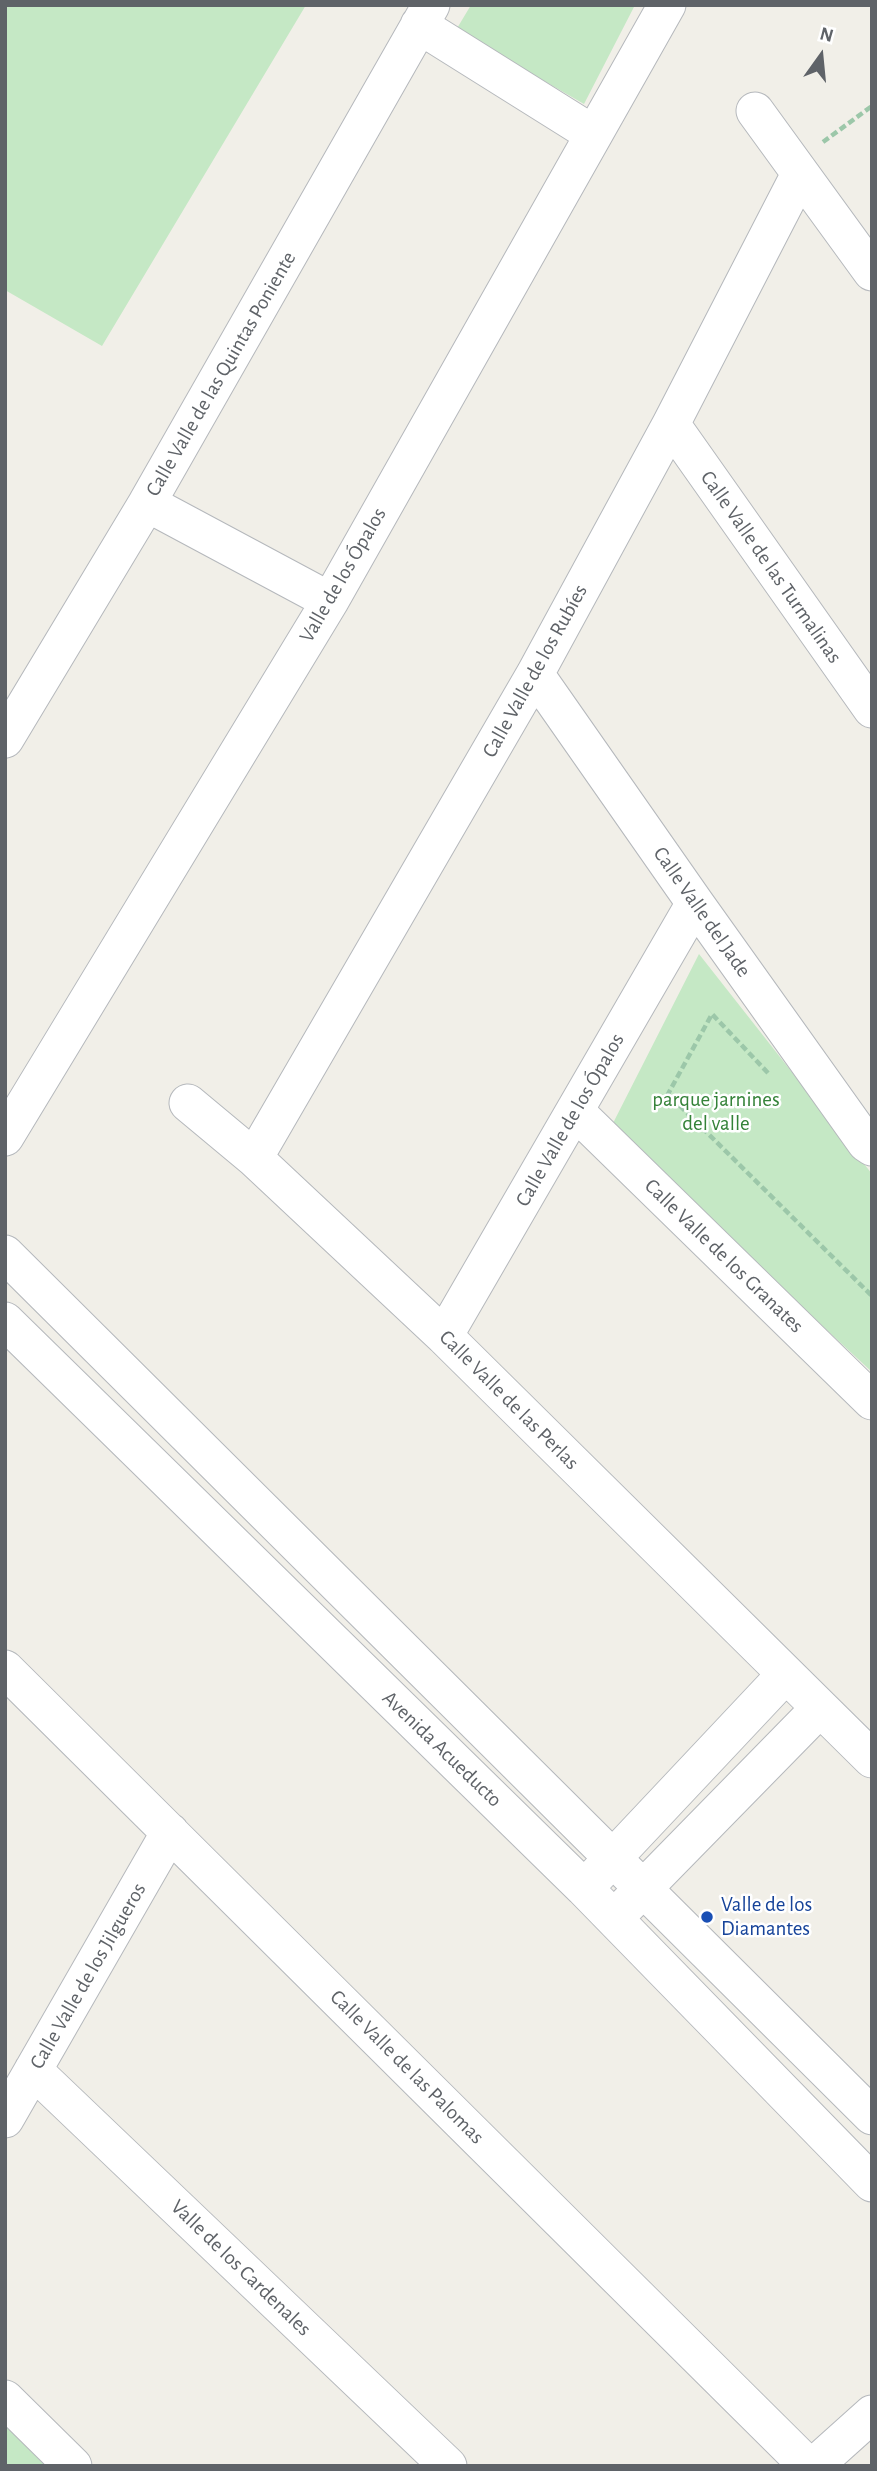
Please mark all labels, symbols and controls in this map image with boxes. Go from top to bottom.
north arrow [786,21,856,91]
text: N [818,24,835,46]
street label: Calle Valle de las Quintas Poniente [140,247,302,501]
street label: Calle Valle de las Turmalinas [695,466,847,668]
street label: Valle de los Ópalos [294,503,392,647]
street label: Calle Valle de los Rubíes [477,580,593,762]
street label: Calle Valle del Jade [648,842,756,982]
street label: Calle Valle de los Ópalos [510,1029,630,1211]
park label: parque jarnines del valle [652,1087,780,1137]
street label: Calle Valle de los Granates [639,1173,809,1339]
street label: Calle Valle de las Perlas [434,1325,584,1475]
street label: Avenida Acueducto [377,1686,507,1812]
street label: Calle Valle de los Jilgueros [24,1878,152,2074]
place label: Valle de los Diamantes [721,1892,812,1942]
marker: Valle de los Diamantes [699,1909,715,1925]
street label: Calle Valle de las Palomas [325,1985,489,2149]
street label: Valle de los Cardenales [165,2194,317,2342]

